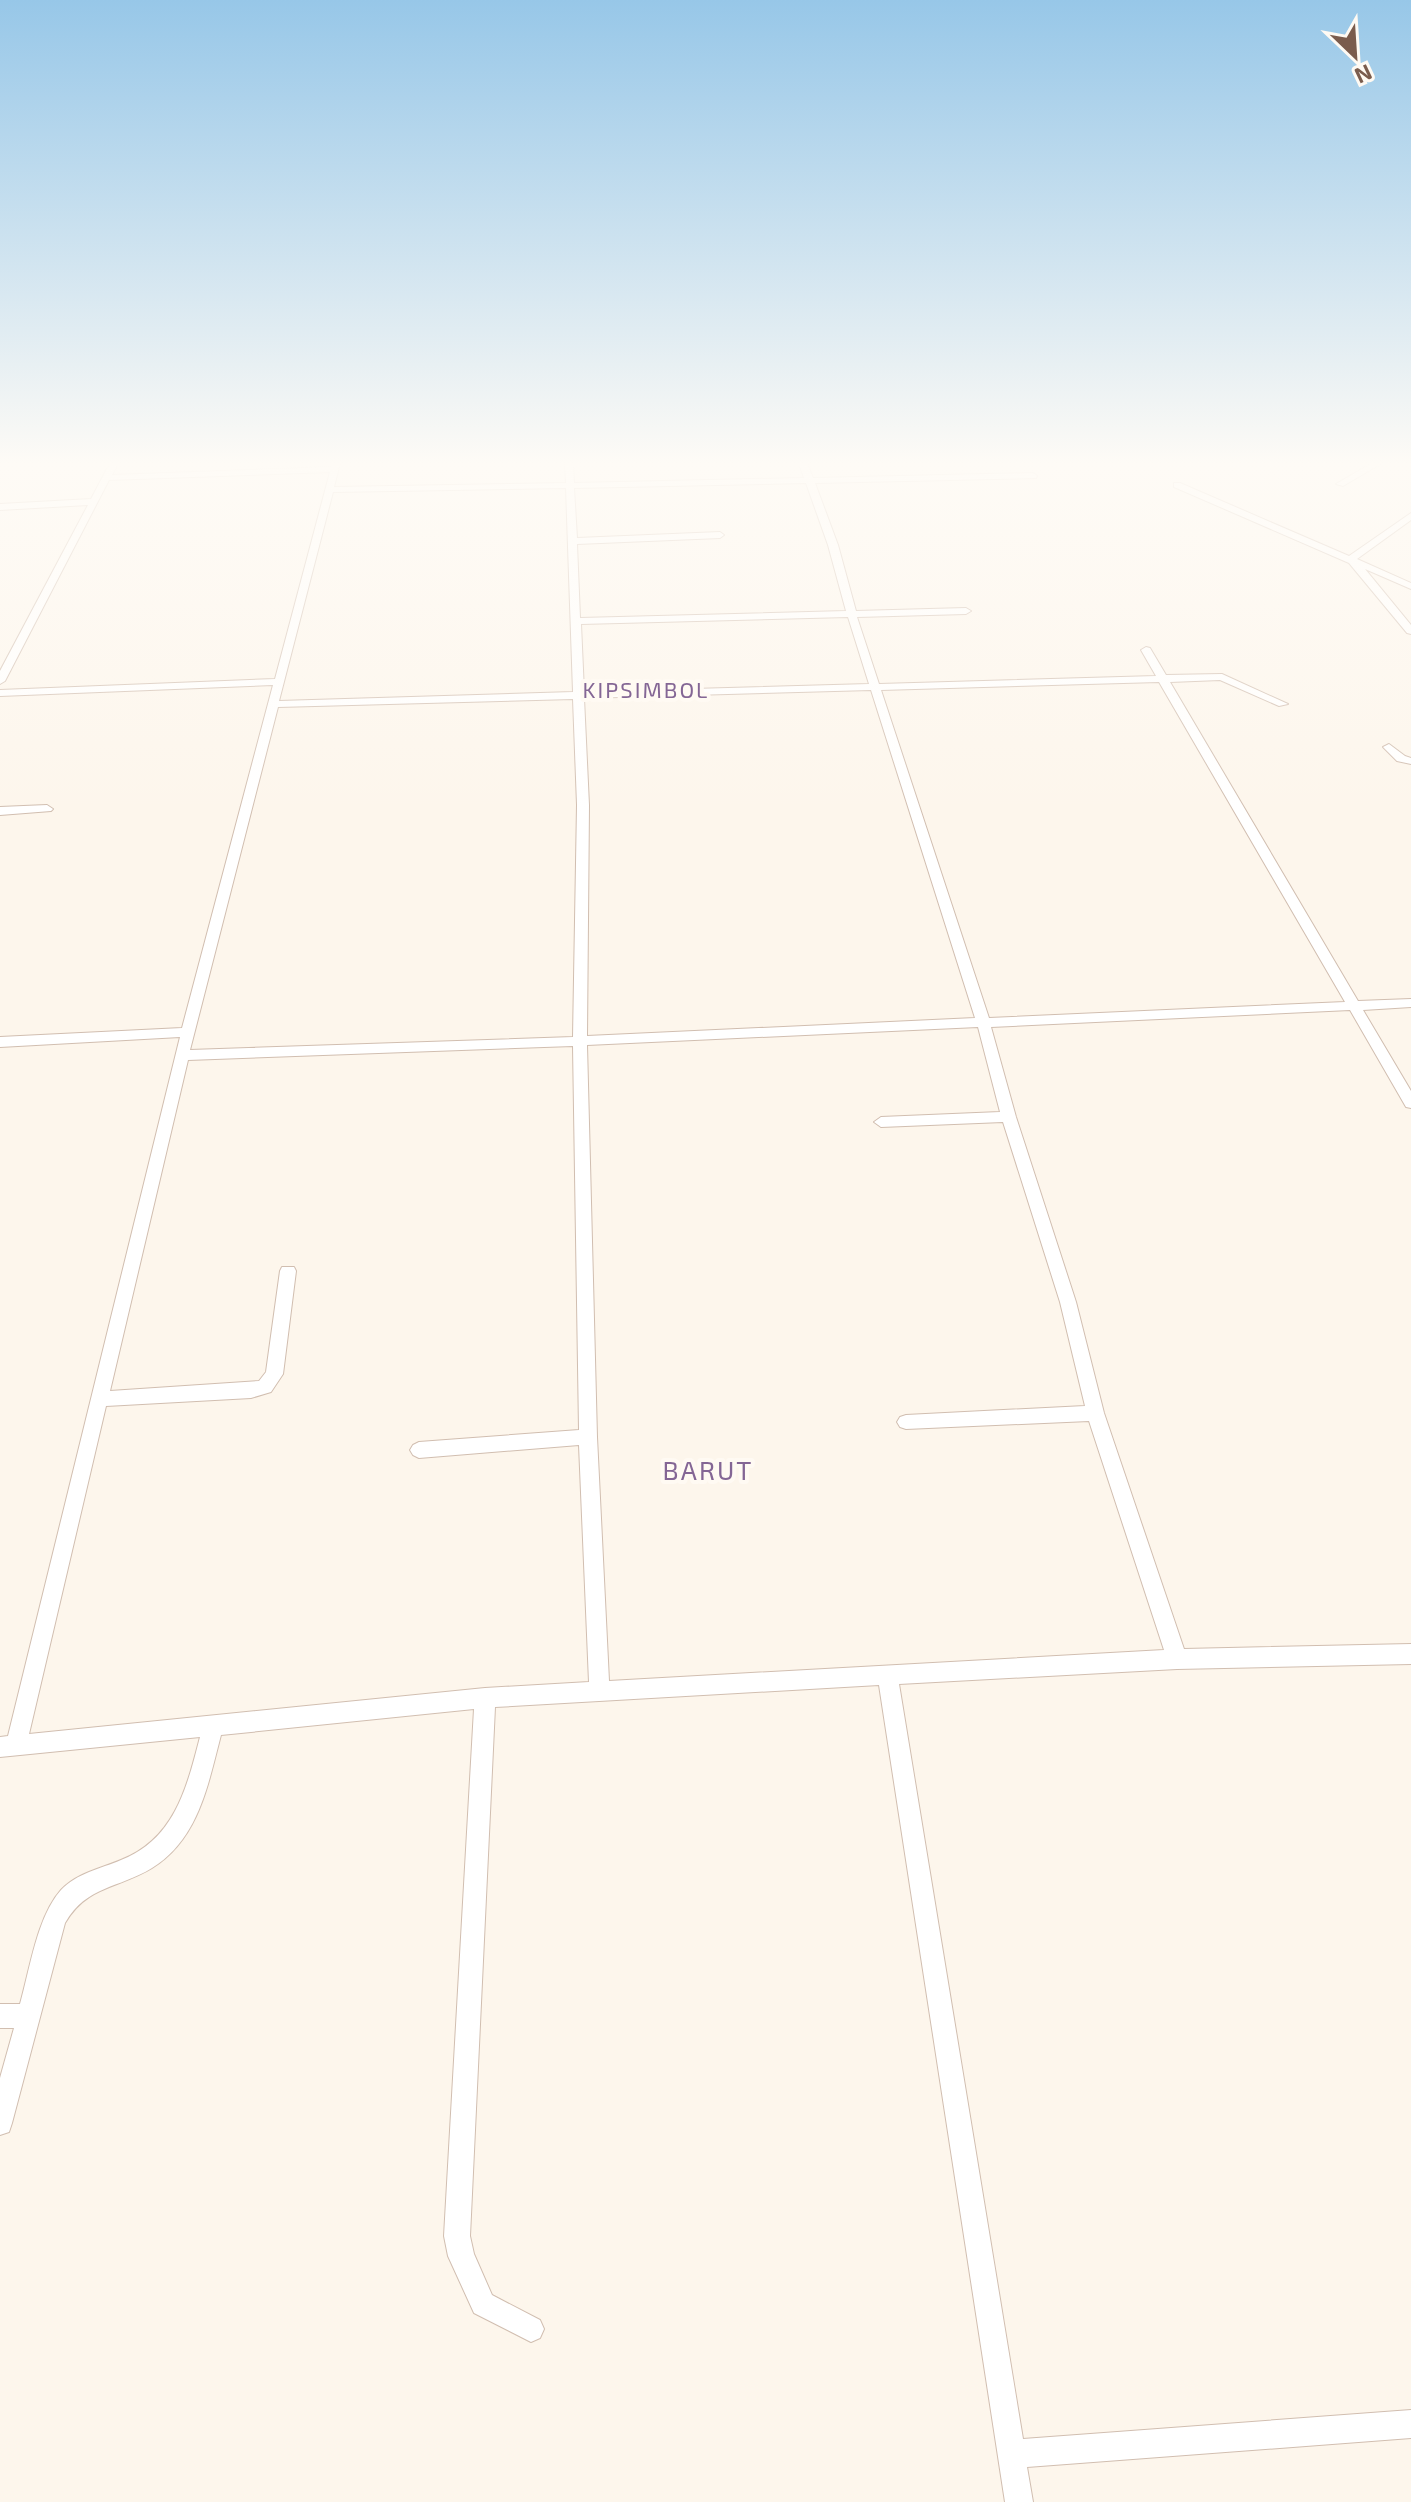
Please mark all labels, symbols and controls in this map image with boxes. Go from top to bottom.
north arrow [1315,16,1395,96]
text: N [1351,60,1377,90]
district label: KIPSIMBOL [583,676,709,702]
district label: BARUT [663,1454,753,1485]

